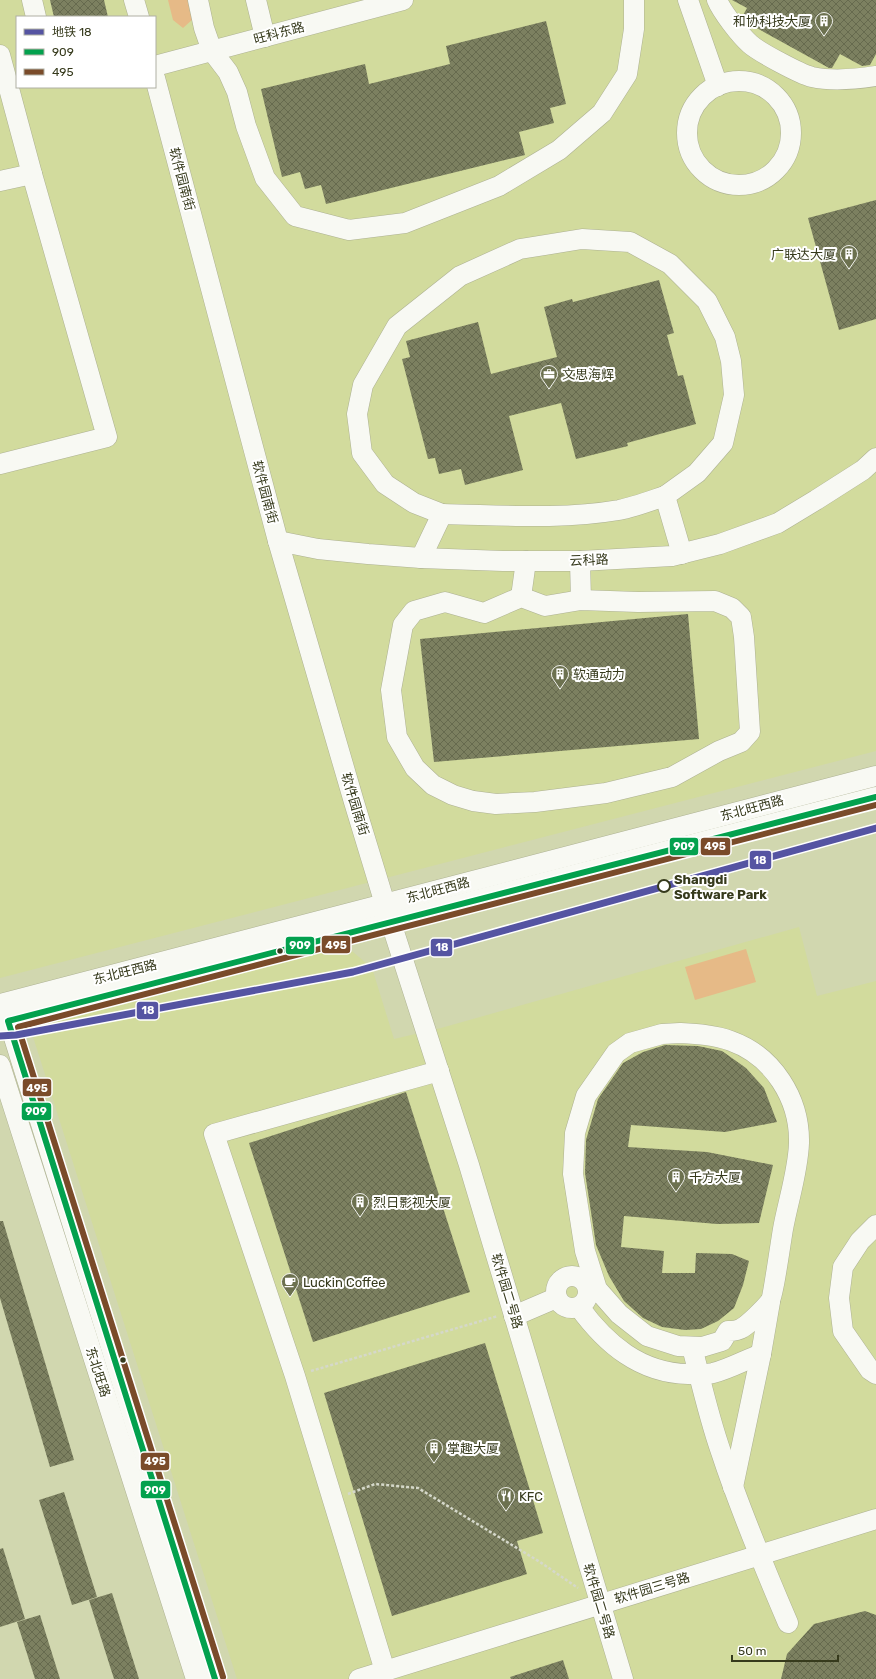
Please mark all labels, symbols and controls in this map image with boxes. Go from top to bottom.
building icon: 和协科技大厦 [814,11,834,36]
place label: 和协科技大厦 [733,14,811,29]
legend [16,16,156,88]
street label: 旺科东路 [252,19,306,47]
text: 地铁 18 [52,25,92,39]
text: 909 [52,45,74,59]
text: 495 [52,65,74,79]
street label: 软件园南街 [166,146,198,212]
building icon: 广联达大厦 [839,244,859,269]
place label: 广联达大厦 [771,247,836,262]
office icon: 文思海辉 [539,364,559,389]
place label: 文思海辉 [562,367,614,382]
street label: 软件园南街 [249,459,281,525]
street label: 云科路 [569,552,609,568]
building icon: 软通动力 [550,664,570,689]
place label: 软通动力 [573,667,625,682]
street label: 软件园南街 [338,771,372,837]
street label: 东北旺西路 [719,792,785,824]
line badge: 909 [669,837,699,856]
line badge: 495 [700,837,731,856]
text: 909 [673,840,695,853]
text: 495 [704,840,726,853]
line badge: 18 [749,850,772,870]
text: 18 [754,854,766,867]
place label: Shangdi Software Park [674,872,767,902]
street label: 东北旺西路 [405,874,471,906]
marker: Shangdi Software Park [657,879,671,893]
line badge: 495 [321,935,351,954]
line badge: 909 [285,936,315,955]
line badge: 18 [430,938,453,957]
text: 909 [289,939,311,952]
text: 495 [325,939,347,952]
text: 18 [436,941,448,954]
unlabelled marker [275,946,285,956]
street label: 东北旺西路 [92,957,158,987]
line badge: 18 [136,1001,159,1020]
text: 18 [142,1004,154,1017]
line badge: 495 [22,1078,52,1097]
text: 495 [26,1082,48,1095]
line badge: 909 [21,1102,52,1121]
text: 909 [25,1105,47,1118]
building icon: 千方大厦 [666,1167,686,1192]
place label: 千方大厦 [689,1170,741,1185]
building icon: 烈日影视大厦 [350,1192,370,1217]
place label: 烈日影视大厦 [373,1195,451,1210]
street label: 软件园二号路 [488,1252,526,1330]
cafe icon: Luckin Coffee [280,1272,300,1297]
place label: Luckin Coffee [303,1275,385,1290]
street label: 东北旺路 [83,1345,113,1399]
unlabelled marker [118,1355,128,1365]
building icon: 掌趣大厦 [424,1438,444,1463]
place label: 掌趣大厦 [447,1441,499,1456]
line badge: 495 [140,1452,170,1471]
text: 495 [144,1455,166,1468]
line badge: 909 [140,1480,171,1499]
text: 909 [144,1484,166,1497]
restaurant icon: KFC [496,1486,516,1511]
place label: KFC [519,1489,543,1504]
street label: 软件园二号路 [580,1562,618,1640]
street label: 软件园三号路 [613,1569,691,1607]
scale bar [732,1637,838,1663]
text: 50 m [738,1644,766,1658]

